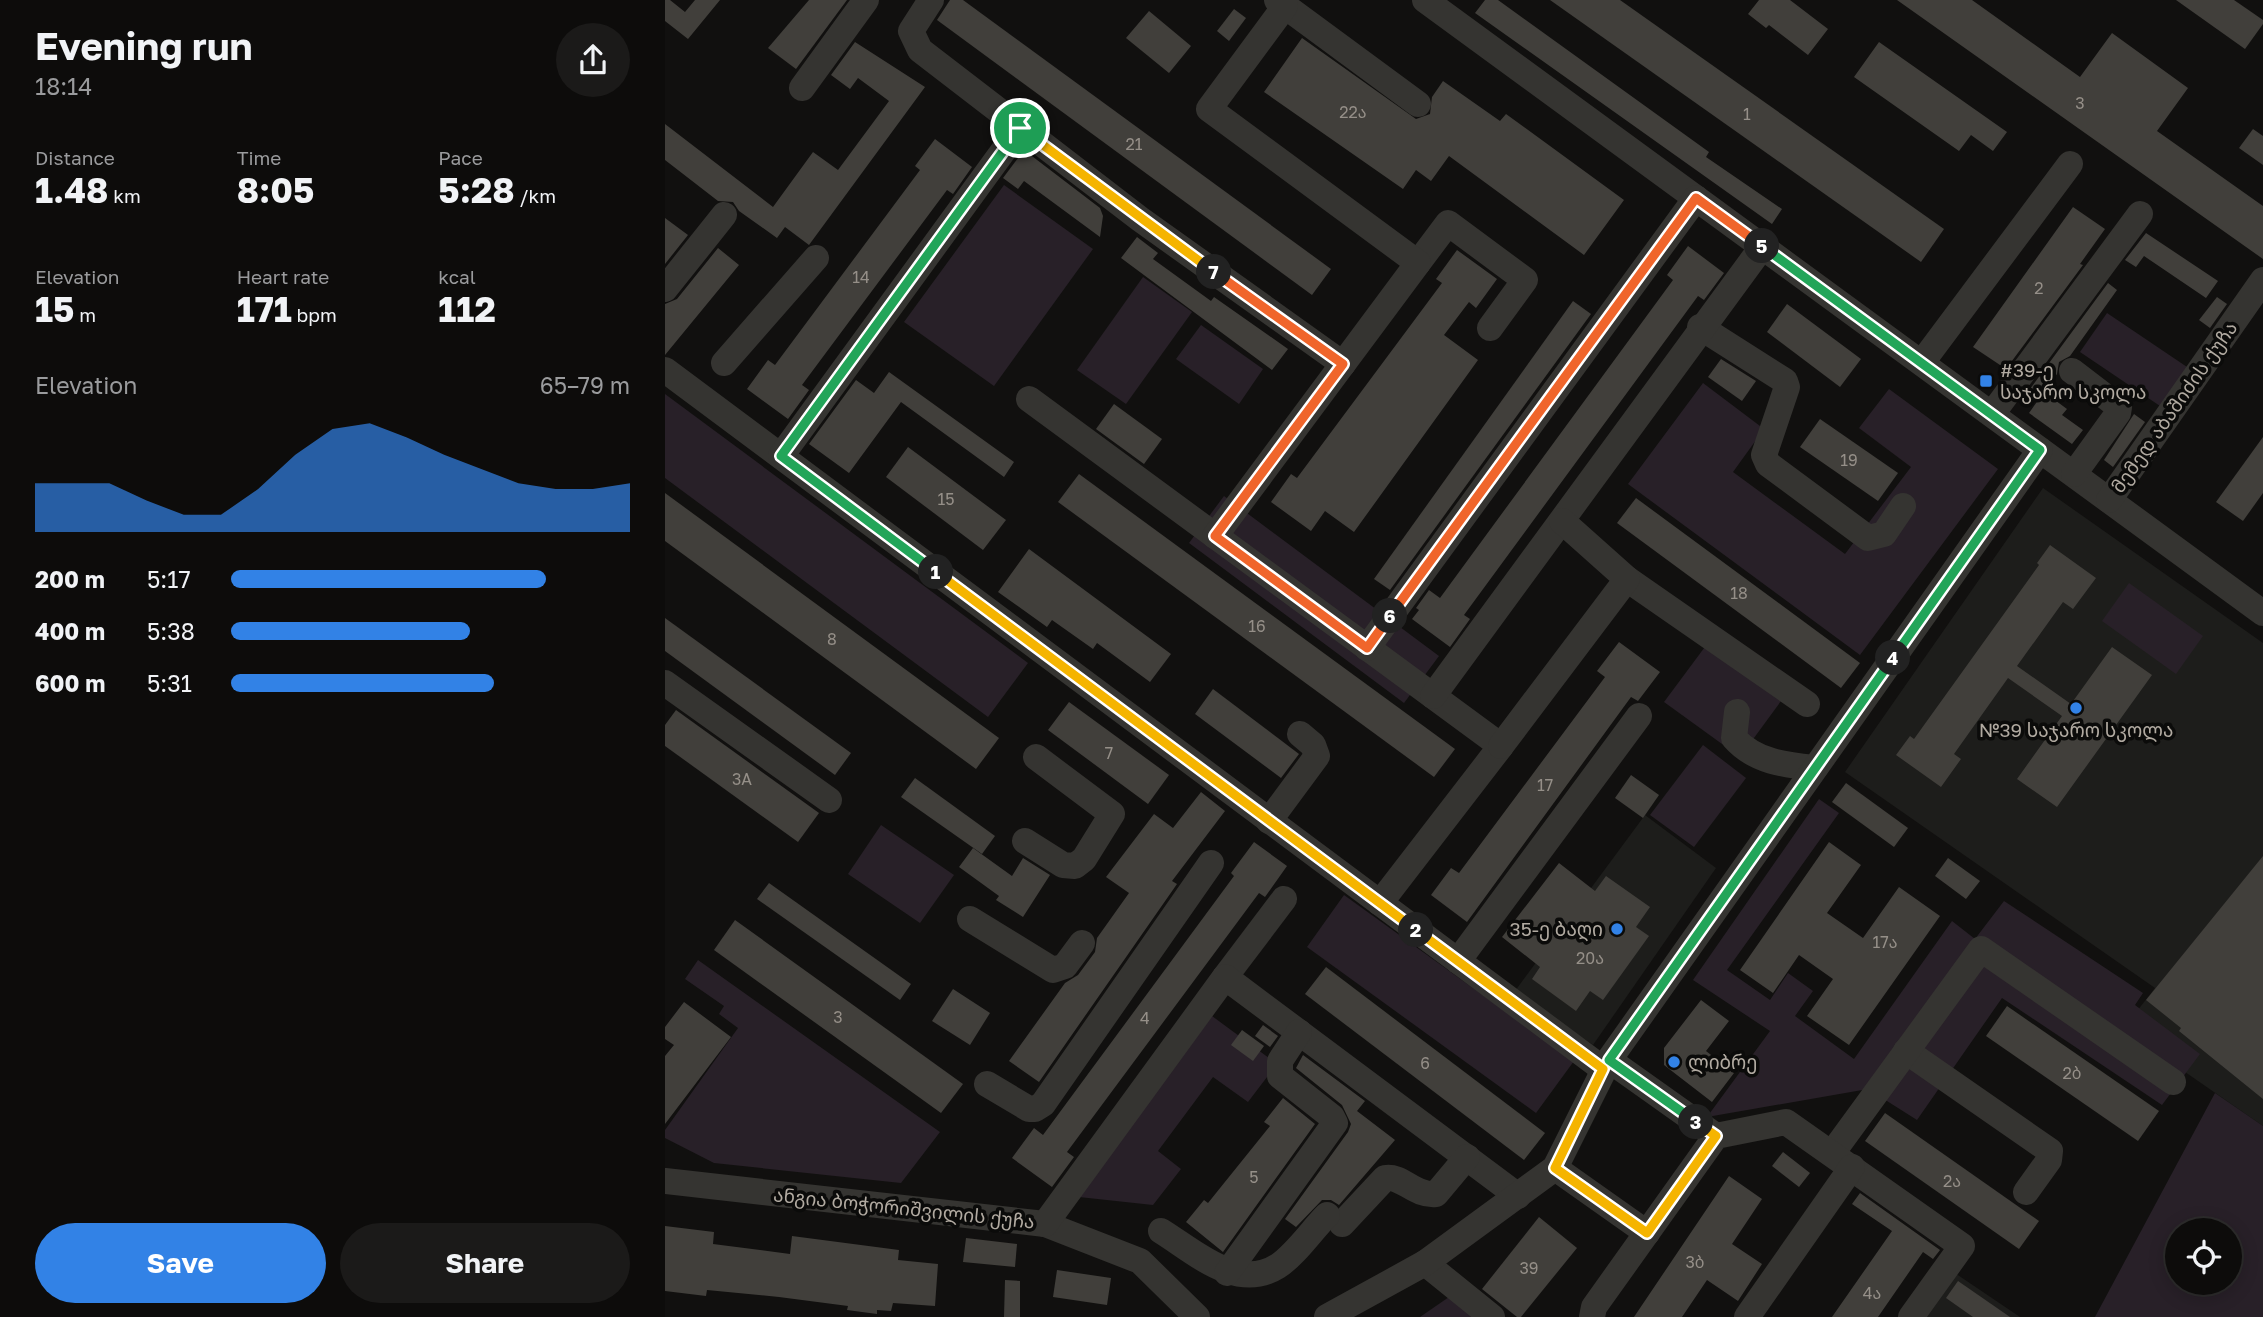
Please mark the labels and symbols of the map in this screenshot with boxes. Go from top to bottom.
house number: 3 [2075,93,2085,113]
pin [990,98,1050,158]
house number: 22ა [1339,102,1367,122]
house number: 1 [1743,104,1751,124]
house number: 21 [1125,134,1143,154]
pin: 5 [1745,229,1779,264]
pin: 7 [1197,254,1231,290]
house number: 14 [852,267,870,287]
house number: 2 [2034,278,2044,298]
street label: მემედ აბაშიძის ქუჩა [2106,317,2243,498]
place label: #39-ე საჯარო სკოლა [2000,358,2146,405]
marker: #39-ე საჯარო სკოლა [1978,373,1994,389]
house number: 19 [1840,450,1858,470]
house number: 15 [937,489,955,509]
pin: 1 [919,554,953,590]
house number: 18 [1730,583,1748,603]
pin: 6 [1373,598,1407,634]
house number: 16 [1248,616,1266,636]
house number: 8 [827,629,837,649]
pin: 4 [1875,640,1911,676]
marker: №39 საჯარო სკოლა [2068,700,2084,716]
place label: №39 საჯარო სკოლა [1979,718,2173,743]
house number: 7 [1105,743,1113,763]
house number: 3A [732,769,752,789]
house number: 17 [1537,775,1553,795]
pin: 2 [1399,912,1433,948]
place label: 35-ე ბაღი [1510,917,1603,942]
marker: 35-ე ბაღი [1609,921,1625,937]
house number: 17ა [1872,932,1898,952]
house number: 20ა [1576,948,1604,968]
house number: 3 [833,1007,843,1027]
house number: 4 [1140,1008,1150,1028]
place label: ლიბრე [1688,1050,1757,1075]
house number: 6 [1420,1053,1430,1073]
marker: ლიბრე [1666,1054,1682,1070]
house number: 2ბ [2063,1063,2081,1083]
pin: 3 [1679,1104,1713,1140]
house number: 5 [1249,1167,1259,1187]
house number: 2ა [1943,1171,1961,1191]
street label: ანგია ბოჭორიშვილის ქუჩა [772,1182,1036,1235]
house number: 3ბ [1685,1252,1705,1272]
house number: 39 [1519,1258,1539,1278]
house number: 4ა [1863,1283,1881,1303]

